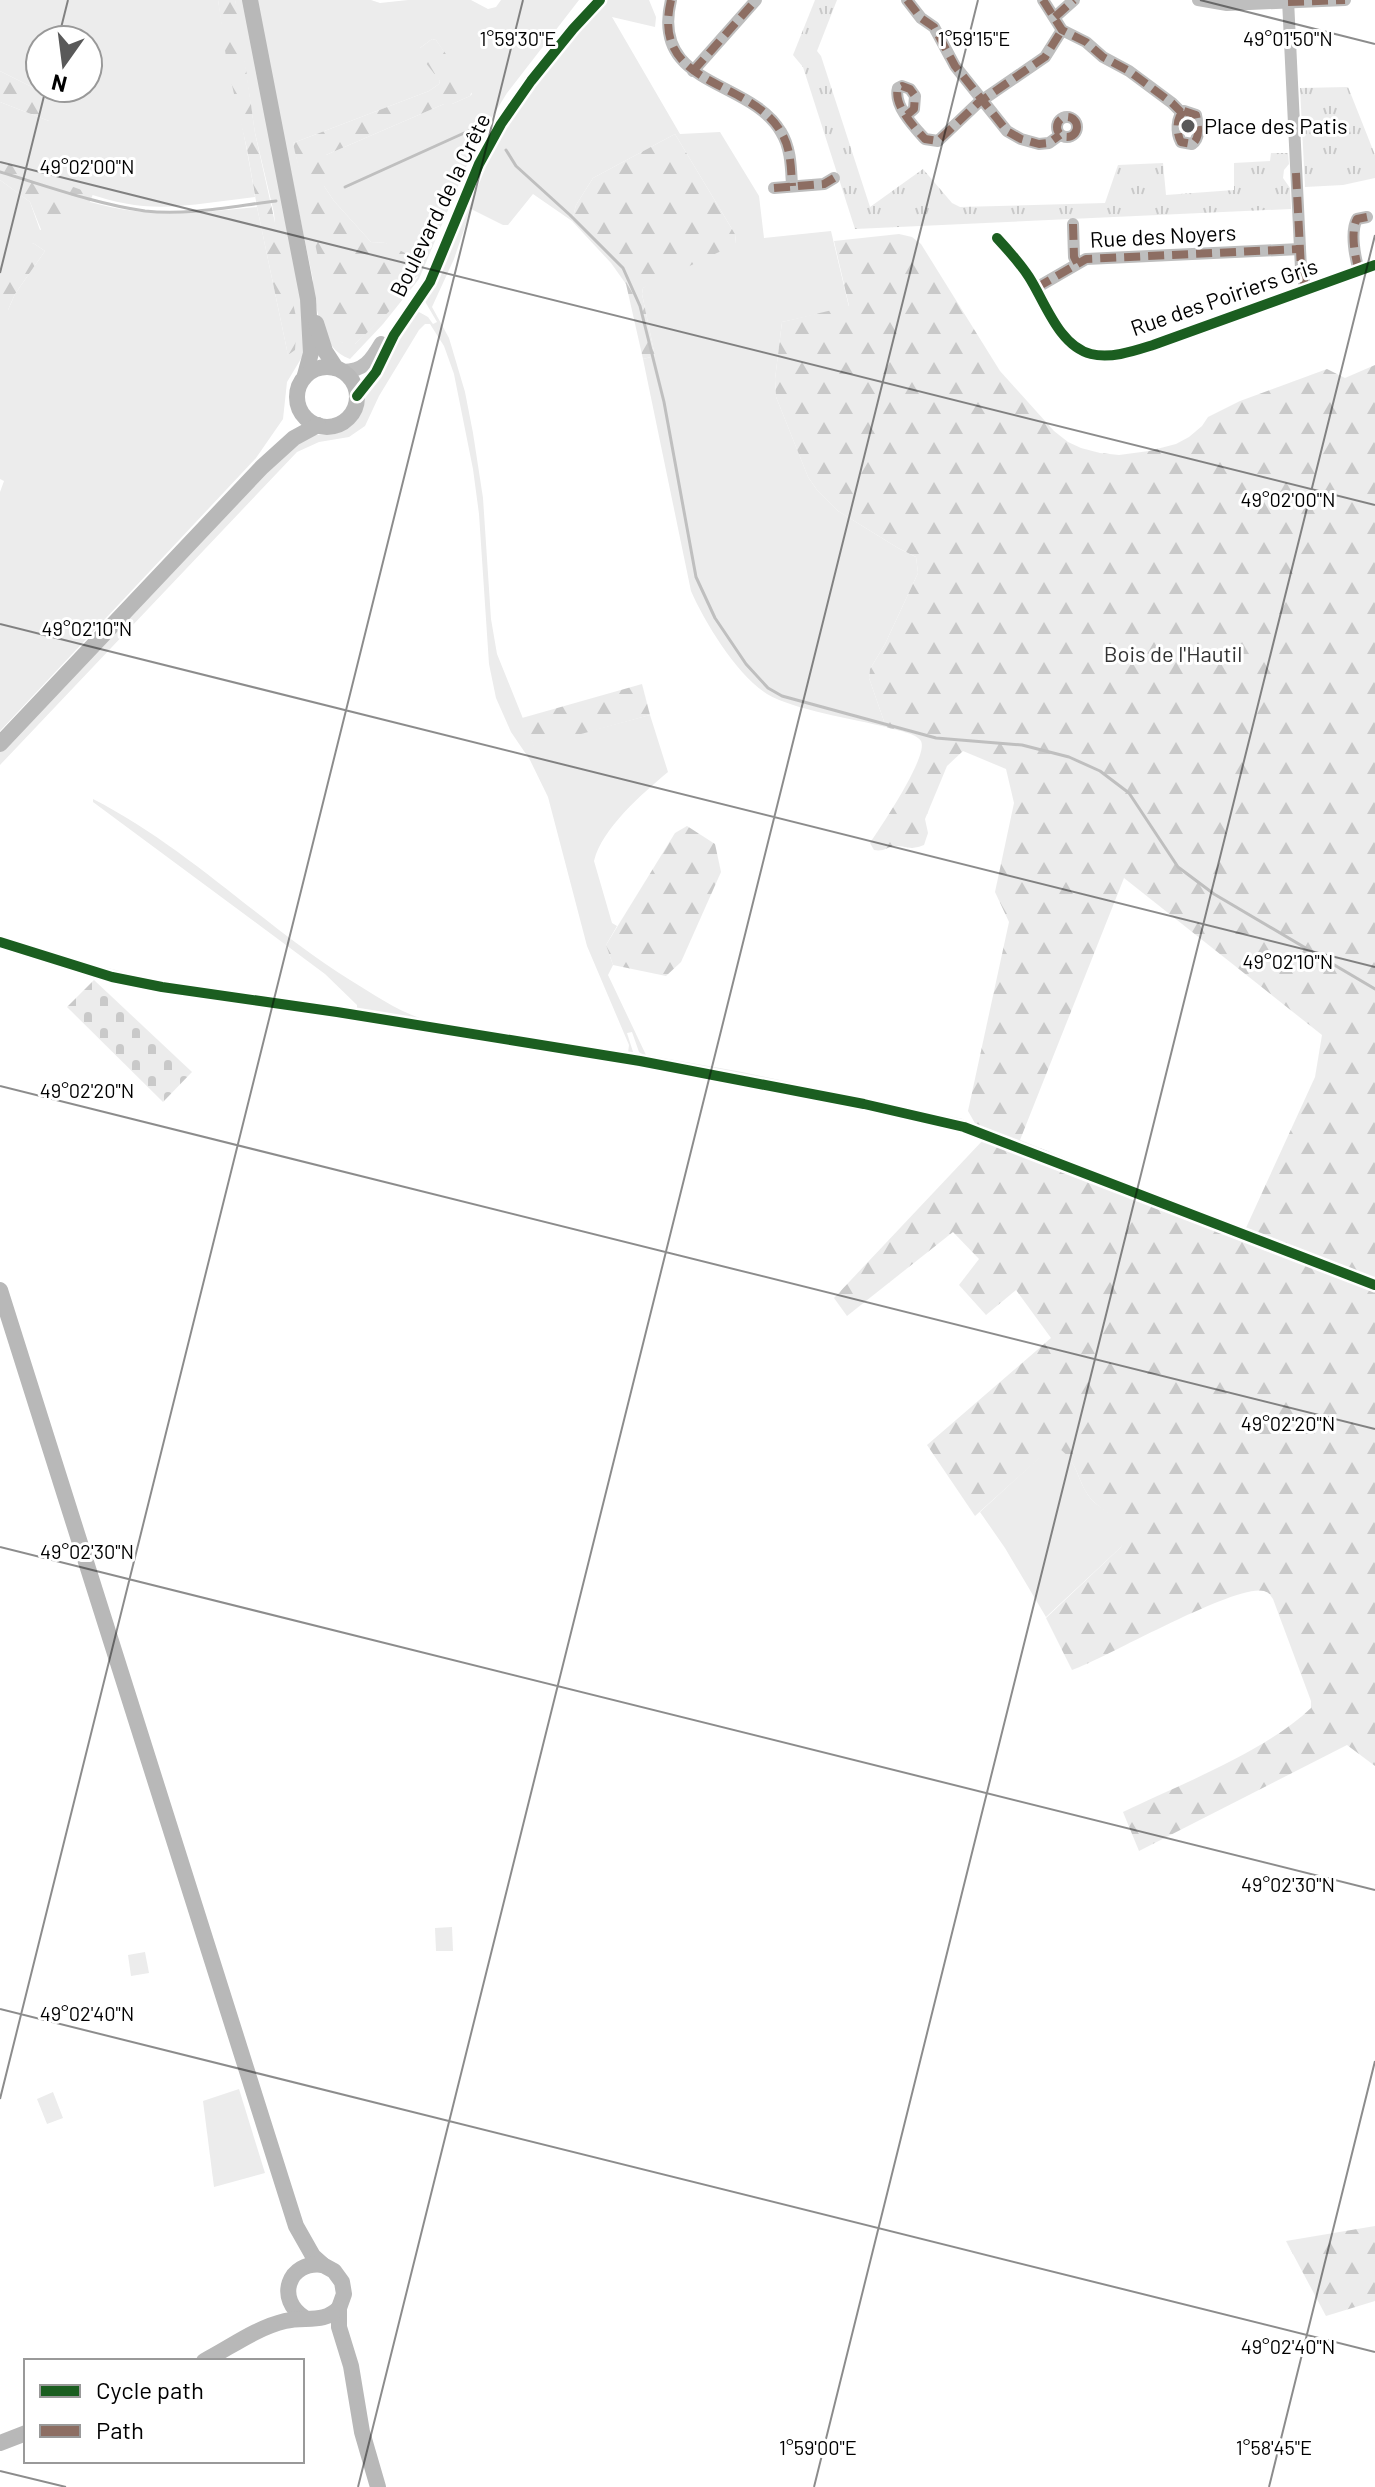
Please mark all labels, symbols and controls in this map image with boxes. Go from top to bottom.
north arrow [24,24,104,104]
text: 1°59'30"E [480,26,556,50]
text: 1°59'15"E [938,26,1010,50]
text: 49°01'50"N [1243,26,1333,50]
text: N [49,70,69,99]
street label: Boulevard de la Crête [383,109,495,301]
place label: Place des Patis [1204,112,1348,138]
marker: Place des Patis [1179,117,1197,135]
text: 49°02'00"N [39,154,135,178]
street label: Rue des Noyers [1089,218,1237,252]
street label: Rue des Poiriers Gris [1127,252,1321,340]
text: 49°02'00"N [1240,487,1336,511]
text: 49°02'10"N [42,616,132,640]
park label: Bois de l'Hautil [1104,640,1242,666]
text: 49°02'10"N [1243,949,1333,973]
text: 49°02'20"N [40,1078,134,1102]
text: 49°02'20"N [1241,1411,1335,1435]
text: 49°02'30"N [40,1539,134,1563]
text: 49°02'30"N [1241,1872,1335,1896]
text: 49°02'40"N [40,2001,134,2025]
text: 49°02'40"N [1241,2334,1335,2358]
legend [24,2359,304,2463]
text: Cycle path [96,2375,204,2404]
text: Path [96,2415,144,2444]
text: 1°59'00"E [779,2435,857,2459]
text: 1°58'45"E [1236,2435,1312,2459]

